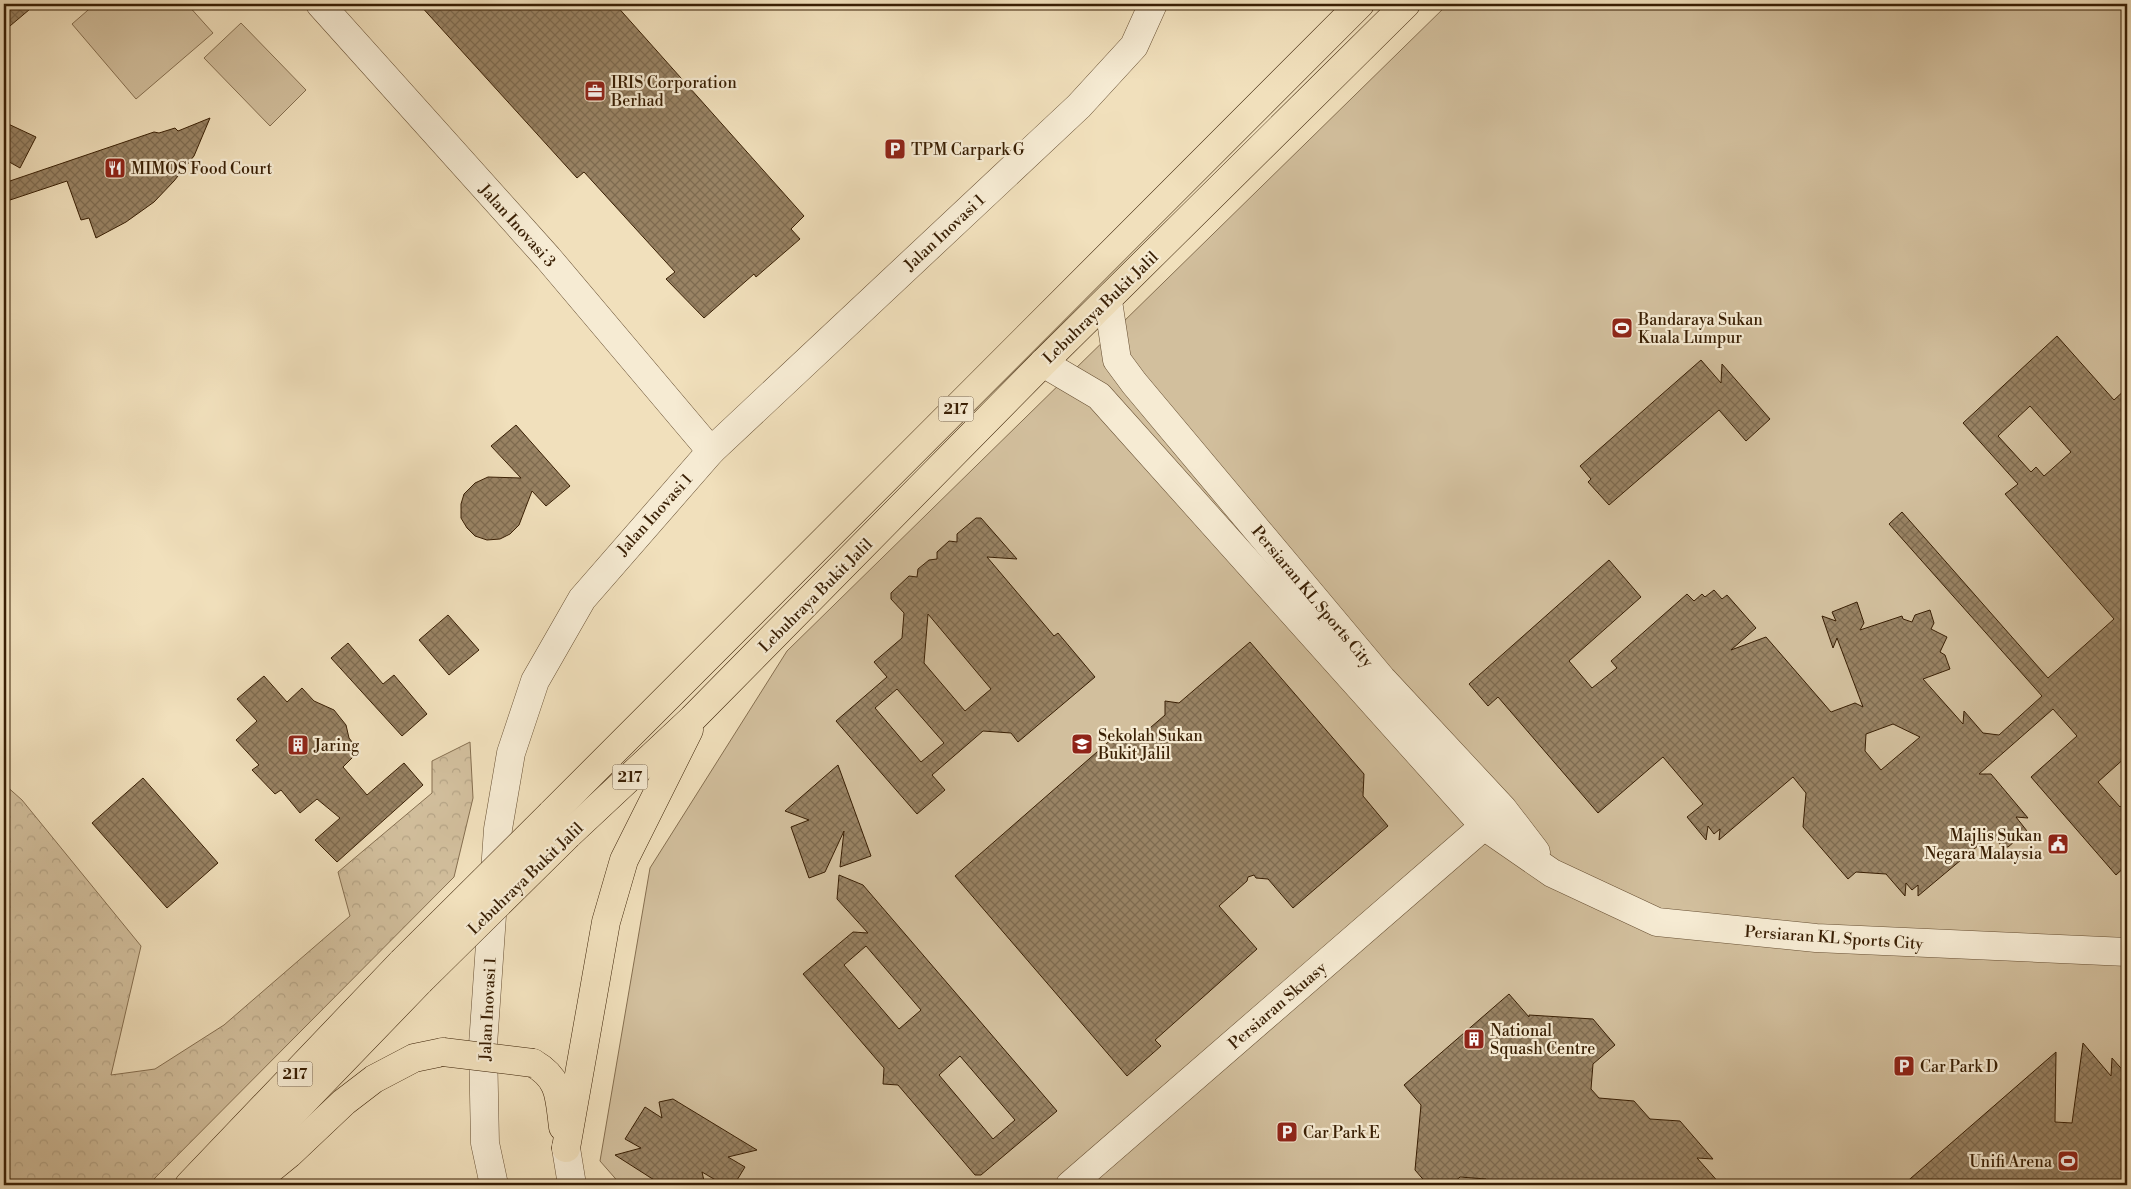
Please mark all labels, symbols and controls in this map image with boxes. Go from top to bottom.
place label: IRIS Corporation Berhad [610,73,737,111]
office icon: IRIS Corporation Berhad [583,79,607,103]
parking icon: TPM Carpark G [883,137,907,161]
place label: TPM Carpark G [911,140,1025,160]
restaurant icon: MIMOS Food Court [103,156,127,180]
place label: MIMOS Food Court [131,159,273,179]
street label: Jalan Inovasi 3 [474,179,560,272]
street label: Jalan Inovasi 1 [899,190,989,276]
street label: Lebuhraya Bukit Jalil [1039,247,1163,368]
place label: Bandaraya Sukan Kuala Lumpur [1637,310,1763,348]
sports icon: Bandaraya Sukan Kuala Lumpur [1610,316,1634,340]
road number: 217 [938,396,974,422]
street label: Jalan Inovasi 1 [612,470,697,560]
street label: Persiaran KL Sports City [1247,522,1378,672]
street label: Lebuhraya Bukit Jalil [755,534,877,657]
place label: Sekolah Sukan Bukit Jalil [1097,726,1203,764]
school or university icon: Sekolah Sukan Bukit Jalil [1070,732,1094,756]
building icon: Jaring [286,733,310,757]
place label: Jaring [313,736,360,756]
road number: 217 [612,764,648,790]
street label: Lebuhraya Bukit Jalil [464,818,588,939]
place label: Majlis Sukan Negara Malaysia [1924,826,2043,864]
public building icon: Majlis Sukan Negara Malaysia [2046,832,2070,856]
street label: Persiaran KL Sports City [1744,922,1924,954]
street label: Jalan Inovasi 1 [475,957,501,1062]
street label: Persiaran Skuasy [1225,958,1331,1054]
place label: National Squash Centre [1490,1021,1595,1059]
building icon: National Squash Centre [1462,1027,1486,1051]
parking icon: Car Park D [1892,1054,1916,1078]
place label: Car Park D [1920,1057,1998,1077]
road number: 217 [278,1062,312,1086]
parking icon: Car Park E [1275,1120,1299,1144]
place label: Car Park E [1303,1123,1380,1143]
sports icon: Unifi Arena [2056,1149,2080,1173]
place label: Unifi Arena [1969,1152,2053,1172]

